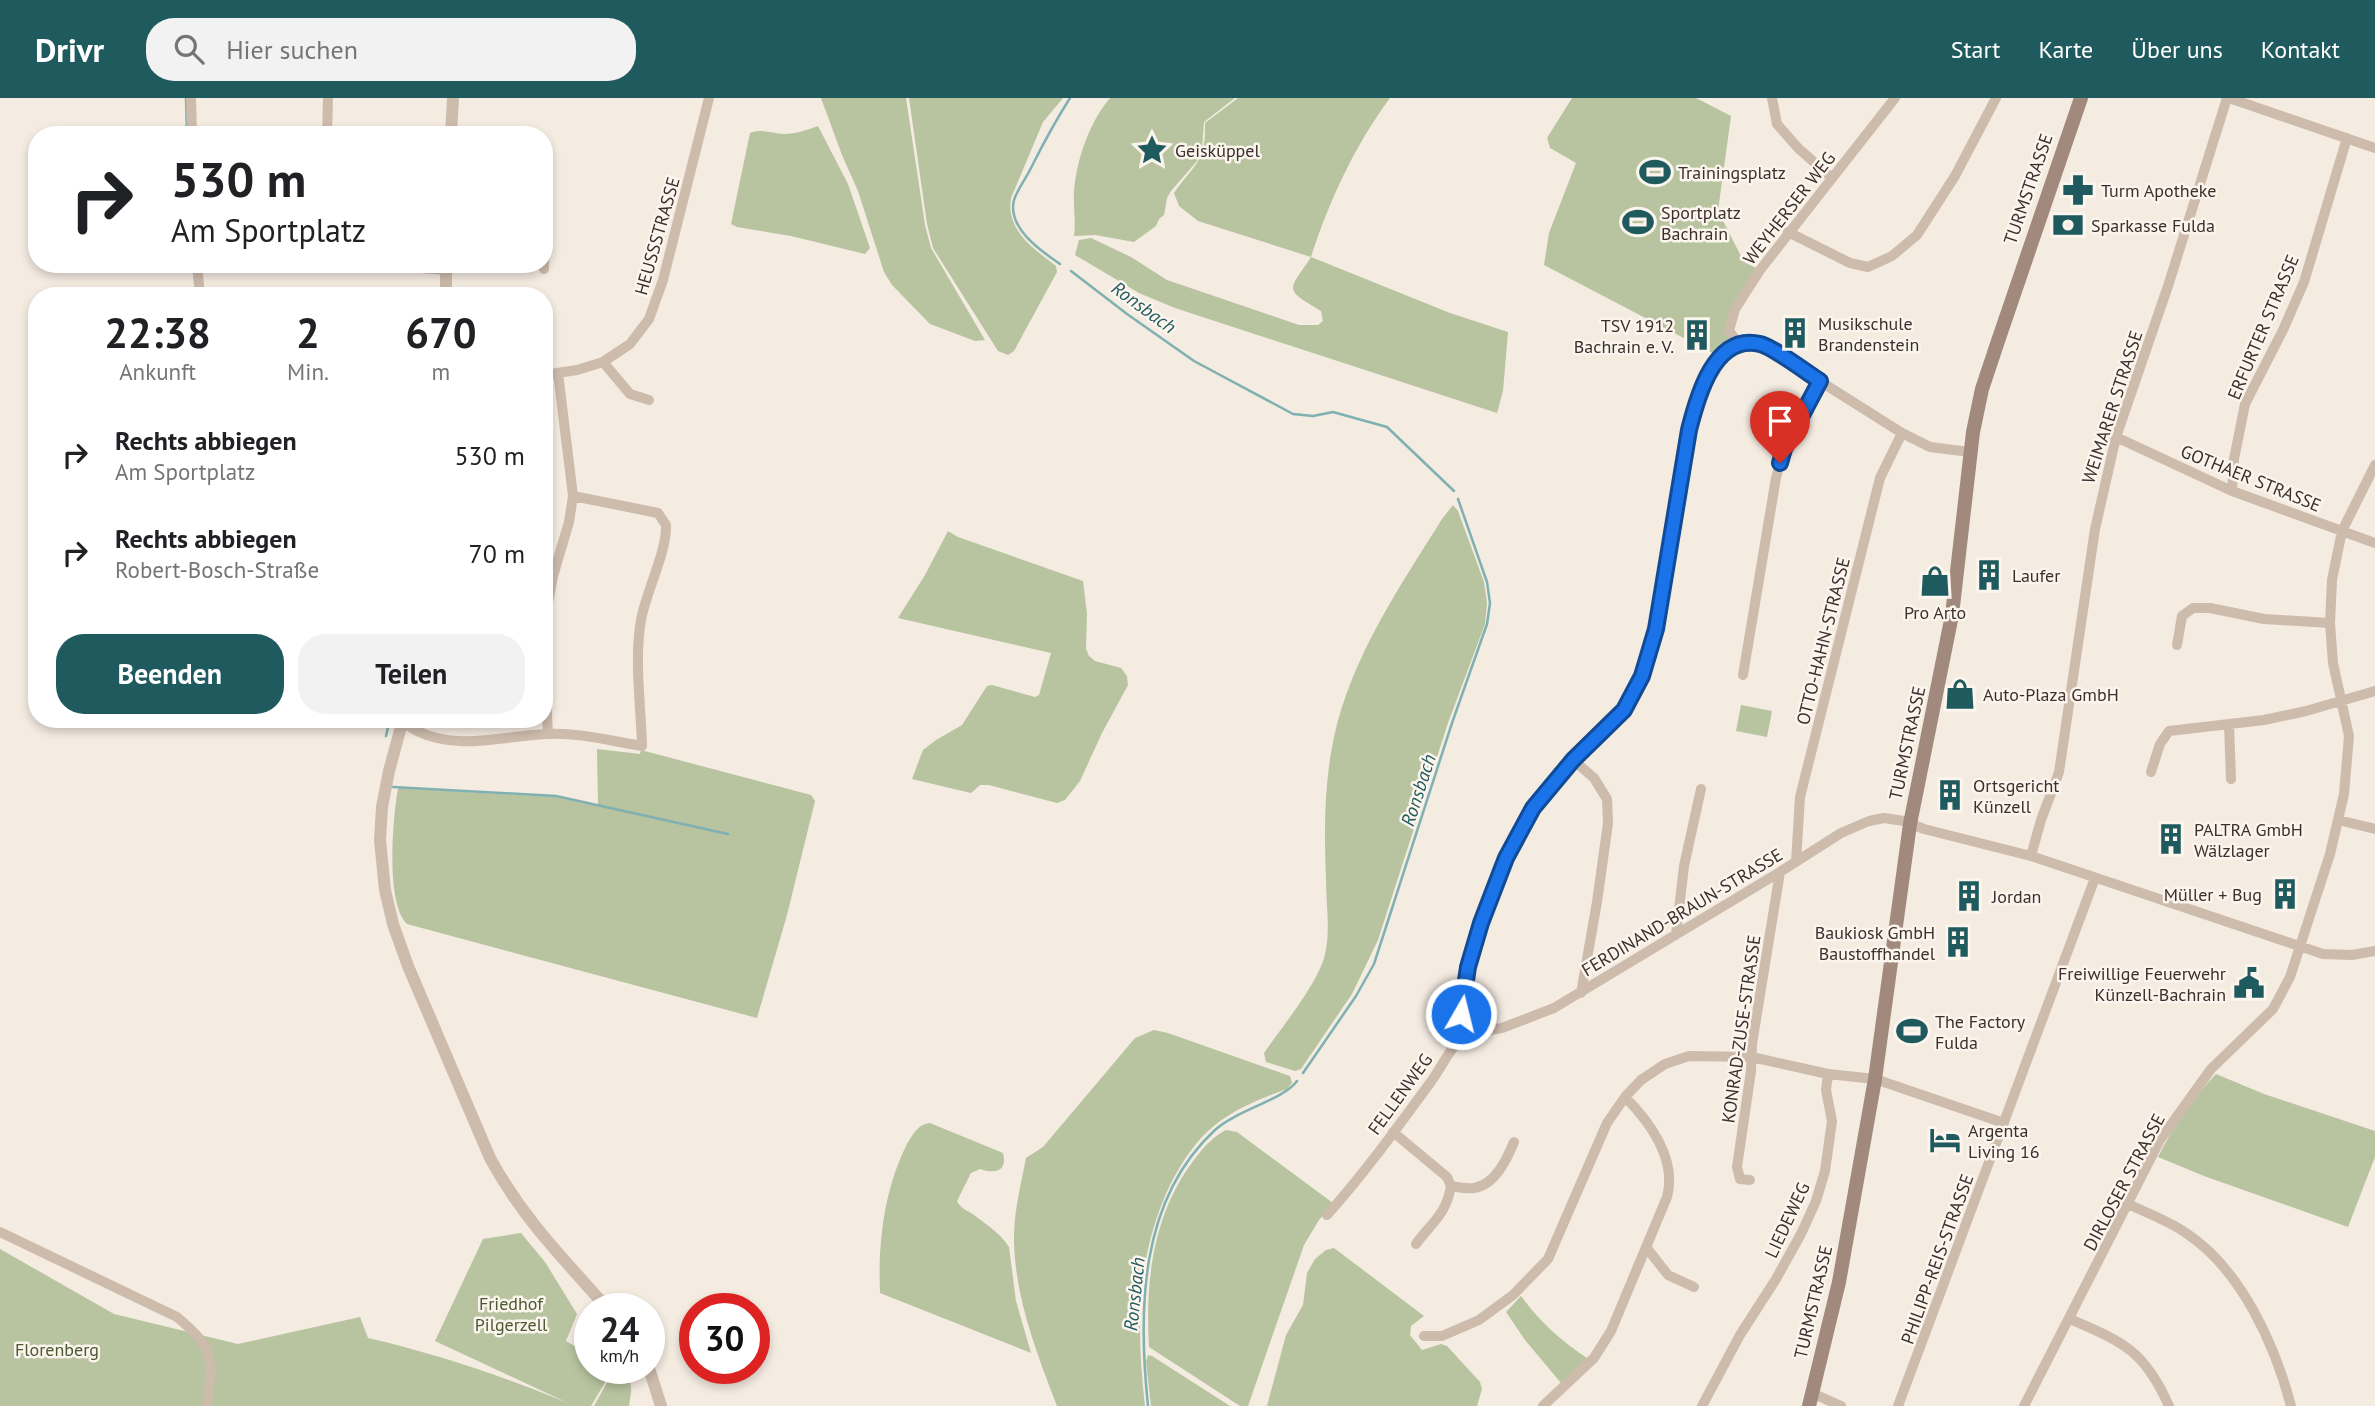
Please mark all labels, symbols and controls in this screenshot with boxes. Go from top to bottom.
search box [146,18,636,81]
text: Drivr [35,28,104,71]
icon: search [170,30,208,68]
text: Hier suchen [226,33,358,66]
text: Start [1951,34,2000,65]
text: Karte [2038,34,2093,65]
text: Über uns [2131,34,2223,65]
text: Kontakt [2261,34,2340,65]
street label: TURMSTRASSE [1998,131,2058,247]
place icon: Geisküppel [1135,133,1169,167]
place label: Geisküppel [1175,139,1261,162]
text: 530 m [171,147,306,211]
street label: WEYHERSER WEG [1738,147,1840,269]
icon: right [56,154,147,245]
sports icon: Trainingsplatz [1638,155,1672,189]
place label: Trainingsplatz [1678,161,1786,184]
pharmacy icon: Turm Apotheke [2061,173,2095,207]
street label: HEUSSSTRASSE [629,174,685,298]
place label: Turm Apotheke [2101,179,2216,202]
place label: Sportplatz Bachrain [1661,201,1741,245]
sports icon: Sportplatz Bachrain [1621,205,1655,239]
bank icon: Sparkasse Fulda [2051,208,2085,242]
text: Am Sportplatz [171,209,366,251]
place label: Sparkasse Fulda [2091,214,2215,237]
street label: ERFURTER STRASSE [2222,251,2304,403]
water label: Ronsbach [1107,276,1181,338]
text: 22:38 [104,305,211,360]
text: 2 [296,305,320,360]
text: 670 [405,305,477,360]
place label: Musikschule Brandenstein [1818,312,1919,356]
place label: TSV 1912 Bachrain e. V. [1574,314,1674,358]
building icon: Musikschule Brandenstein [1778,316,1812,350]
building icon: TSV 1912 Bachrain e. V. [1680,318,1714,352]
street label: WEIMARER STRASSE [2076,328,2148,486]
text: Ankunft [119,357,196,386]
text: Min. [287,357,329,386]
text: m [432,357,450,386]
pin [1750,391,1810,463]
icon: arrive [1761,402,1799,440]
text: Rechts abbiegen [115,424,297,457]
icon: right [56,436,94,474]
text: 530 m [454,439,525,472]
street label: GOTHAER STRASSE [2177,439,2325,517]
text: Am Sportplatz [115,457,255,486]
text: Rechts abbiegen [115,522,297,555]
icon: right [56,534,94,572]
text: 70 m [469,537,525,570]
text: Robert-Bosch-Straße [115,555,319,584]
street label: OTTO-HAHN-STRASSE [1791,555,1855,727]
building icon: Laufer [1972,558,2006,592]
shop icon: Pro Arto [1918,564,1952,598]
place label: Laufer [2012,564,2060,587]
place label: Pro Arto [1904,601,1966,624]
button: Beenden [56,634,284,714]
button: Teilen [298,634,525,714]
shop icon: Auto-Plaza GmbH [1943,677,1977,711]
place label: Auto-Plaza GmbH [1983,683,2119,706]
street label: TURMSTRASSE [1884,684,1930,802]
water label: Ronsbach [1395,751,1441,829]
place label: Ortsgericht Künzell [1973,774,2059,818]
building icon: Ortsgericht Künzell [1933,778,1967,812]
place label: PALTRA GmbH Wälzlager [2194,818,2303,862]
building icon: PALTRA GmbH Wälzlager [2154,822,2188,856]
street label: FERDINAND-BRAUN-STRASSE [1577,843,1787,981]
building icon: Müller + Bug [2268,877,2302,911]
building icon: Jordan [1952,879,1986,913]
place label: Müller + Bug [2164,883,2262,906]
place label: Jordan [1991,885,2041,908]
place label: Baukiosk GmbH Baustoffhandel [1815,921,1936,965]
building icon: Baukiosk GmbH Baustoffhandel [1941,925,1975,959]
street label: KONRAD-ZUSE-STRASSE [1716,933,1766,1125]
place label: Freiwillige Feuerwehr Künzell-Bachrain [2058,962,2226,1006]
public building icon: Freiwillige Feuerwehr Künzell-Bachrain [2232,966,2266,1000]
position arrow [1424,977,1498,1051]
place label: The Factory Fulda [1935,1010,2026,1054]
sports icon: The Factory Fulda [1895,1014,1929,1048]
street label: FELLENWEG [1363,1049,1437,1139]
street label: DIRLOSER STRASSE [2078,1110,2170,1254]
place label: Argenta Living 16 [1968,1119,2040,1163]
hotel icon: Argenta Living 16 [1928,1123,1962,1157]
street label: PHILIPP-REIS-STRASSE [1896,1171,1978,1347]
street label: LIEDEWEG [1759,1178,1815,1262]
street label: TURMSTRASSE [1789,1243,1837,1361]
water label: Ronsbach [1118,1256,1150,1332]
park label: Friedhof Pilgerzell [475,1292,548,1336]
speed limit sign: 30 [679,1293,770,1384]
text: 24 [600,1306,639,1352]
park label: Florenberg [15,1338,99,1361]
text: km/h [600,1344,639,1367]

